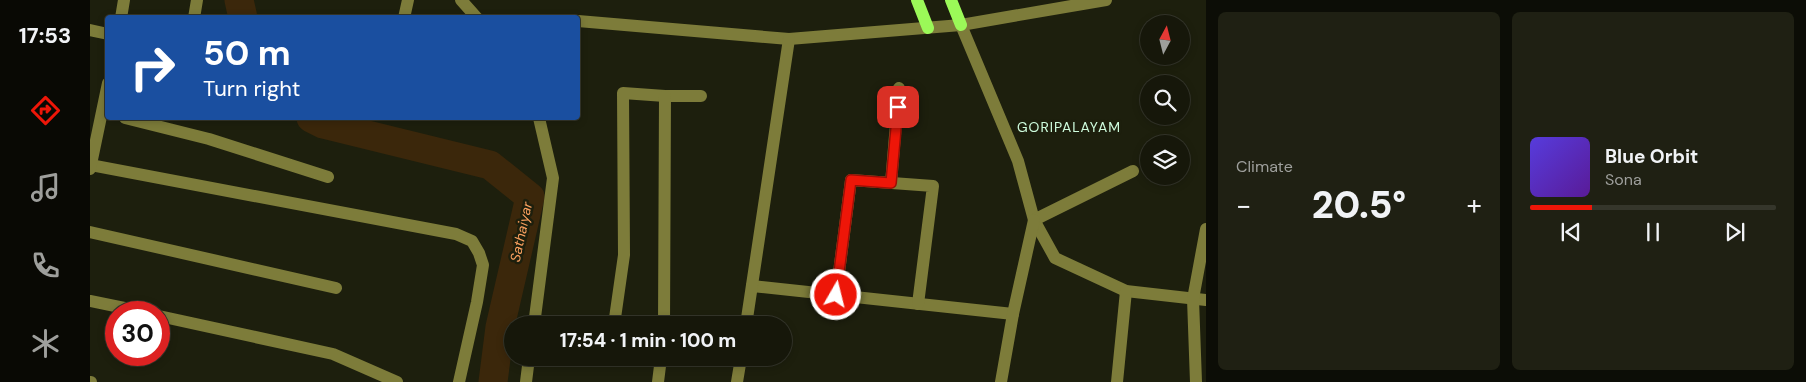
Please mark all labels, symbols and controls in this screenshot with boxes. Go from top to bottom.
north arrow [1140,15,1190,65]
map controls [1140,15,1190,185]
text: 17:53 [19,21,71,50]
text: 50 m [203,30,291,76]
icon: right [120,35,185,100]
text: Turn right [203,74,300,103]
button: search [1140,75,1190,125]
pin [877,86,919,128]
icon: directions [28,93,63,128]
icon: arrive [884,93,912,121]
district label: GORIPALAYAM [1017,118,1121,136]
button: layers [1140,135,1190,185]
text: Blue Orbit [1605,144,1698,169]
text: Climate [1236,156,1293,177]
text: Sona [1605,169,1642,190]
icon: music [28,170,63,205]
text: 20.5° [1312,180,1406,230]
text: − [1236,187,1251,224]
text: + [1467,187,1482,224]
water label: Sathaiyar [506,200,536,264]
icon: previous [1557,218,1585,246]
icon: pause [1639,218,1667,246]
icon: next [1721,218,1749,246]
icon: phone [28,248,63,283]
position arrow [809,268,861,320]
speed limit sign: 30 [105,301,170,366]
icon: climate [28,326,63,361]
text: 17:54 · 1 min · 100 m [560,328,736,353]

